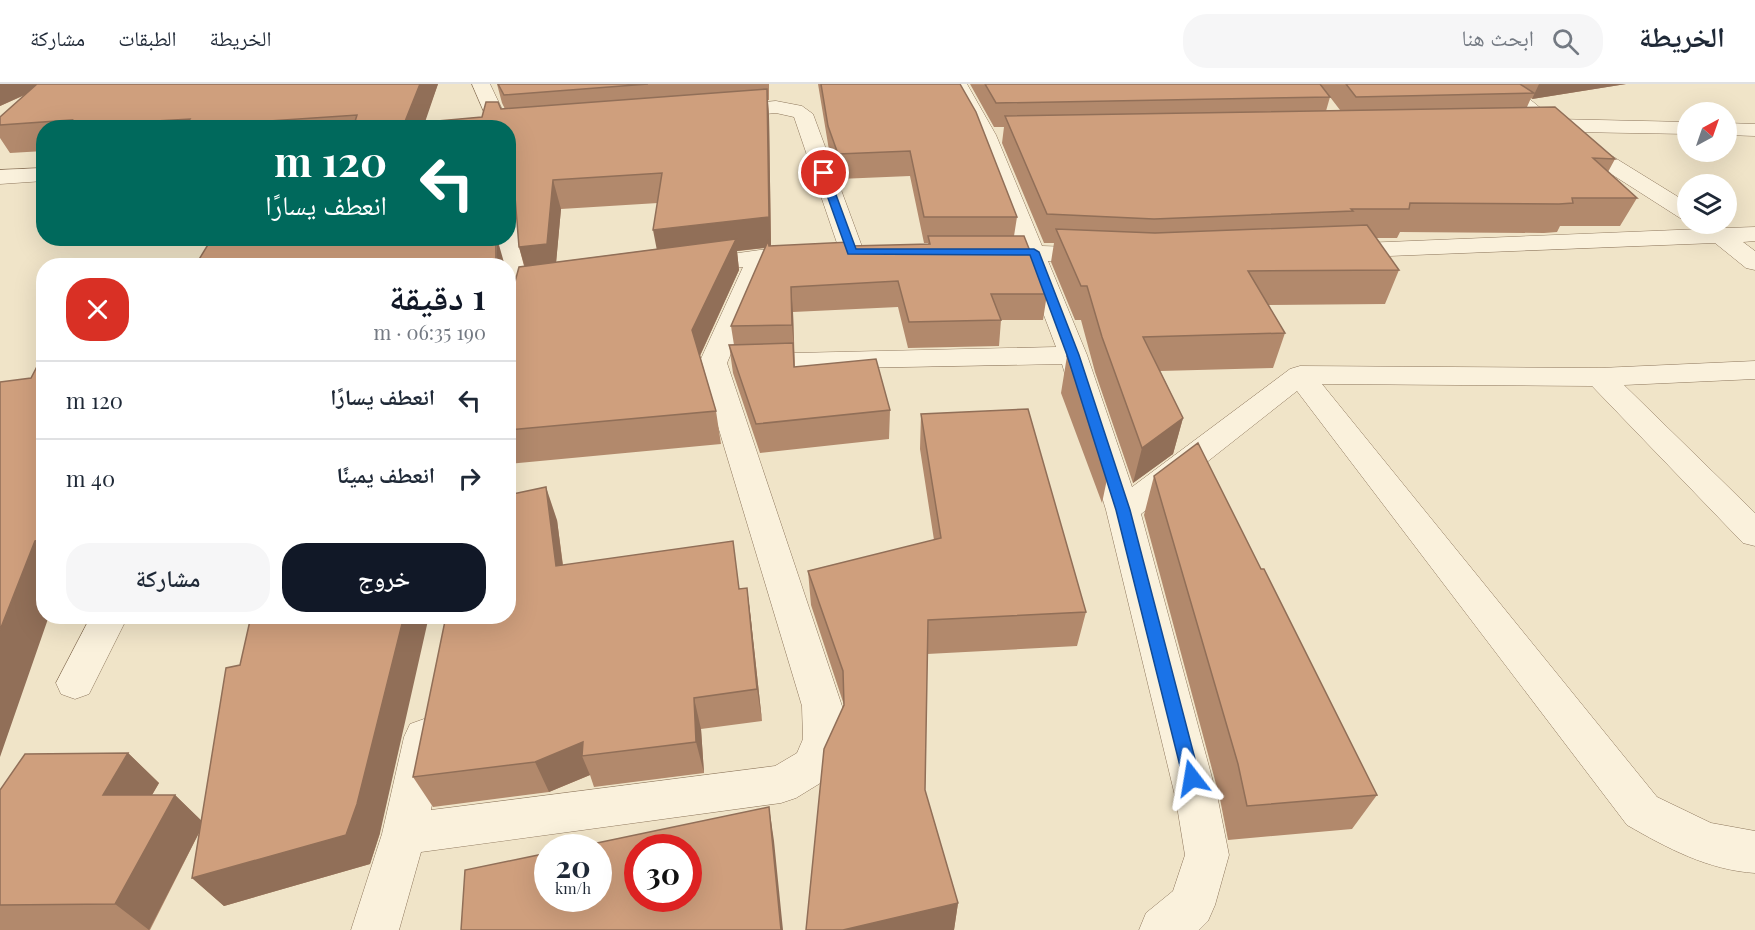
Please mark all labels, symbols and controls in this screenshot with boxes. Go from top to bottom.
search box [1183,14,1603,68]
text: الخريطة [1639,17,1725,54]
text: ابحث هنا [1462,22,1534,52]
text: مشاركة [30,23,85,51]
text: الطبقات [118,23,177,51]
text: الخريطة [210,23,271,51]
icon: search [1549,25,1582,58]
north arrow [1677,102,1737,162]
map controls [1677,102,1737,234]
text: 120 m [274,132,387,188]
icon: left [408,144,486,222]
pin [798,147,849,198]
icon: arrive [807,156,840,189]
button: layers [1677,174,1737,234]
text: انعطف يسارًا [265,186,387,222]
text: 1 دقيقة [389,271,486,319]
button: close [66,278,129,341]
text: 190 m · 06:35 [373,318,486,345]
text: انعطف يسارًا [330,381,435,411]
icon: left [453,384,486,417]
text: 120 m [66,385,123,415]
text: انعطف يمينًا [337,459,435,489]
icon: right [453,462,486,495]
text: 40 m [66,463,115,493]
button: مشاركة [66,543,270,612]
button: خروج [282,543,486,612]
position arrow [1160,746,1224,810]
speed limit sign: 30 [624,834,702,912]
text: 20 [555,846,591,886]
text: km/h [555,878,591,898]

